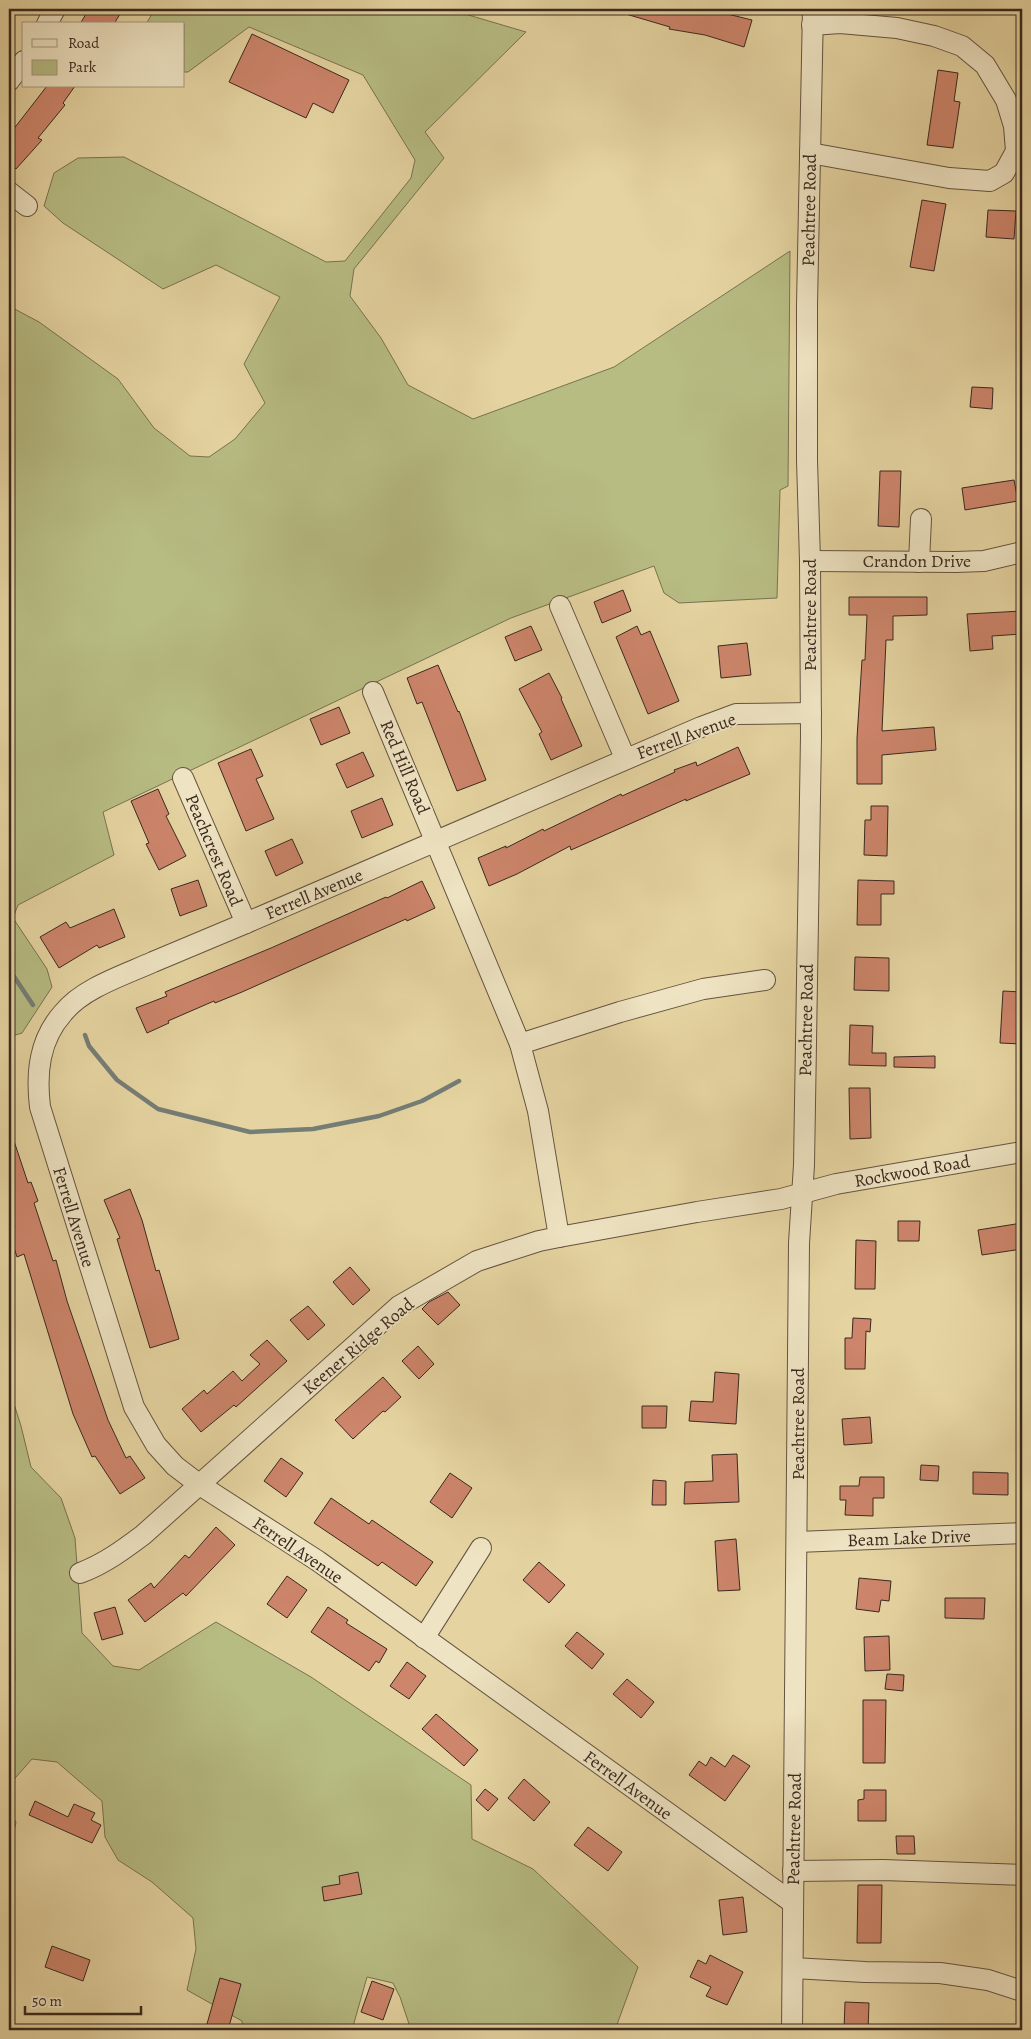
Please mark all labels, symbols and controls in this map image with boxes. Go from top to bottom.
legend [22,22,185,88]
text: Road [68,33,100,53]
text: Park [68,57,97,77]
street label: Peachtree Road [796,153,822,267]
street label: Crandon Drive [863,549,971,573]
street label: Peachtree Road [798,558,822,671]
street label: Ferrell Avenue [633,707,739,765]
street label: Red Hill Road [374,716,436,818]
street label: Peachcrest Road [180,790,249,910]
street label: Ferrell Avenue [261,863,367,925]
street label: Peachtree Road [793,963,819,1077]
street label: Rockwood Road [852,1149,972,1193]
street label: Ferrell Avenue [47,1164,101,1270]
street label: Keener Ridge Road [297,1292,419,1400]
street label: Peachtree Road [786,1367,810,1480]
street label: Ferrell Avenue [248,1511,348,1589]
street label: Beam Lake Drive [847,1524,971,1552]
street label: Ferrell Avenue [579,1745,677,1825]
street label: Peachtree Road [781,1772,807,1886]
scale bar [25,1984,141,2016]
text: 50 m [32,1991,62,2011]

